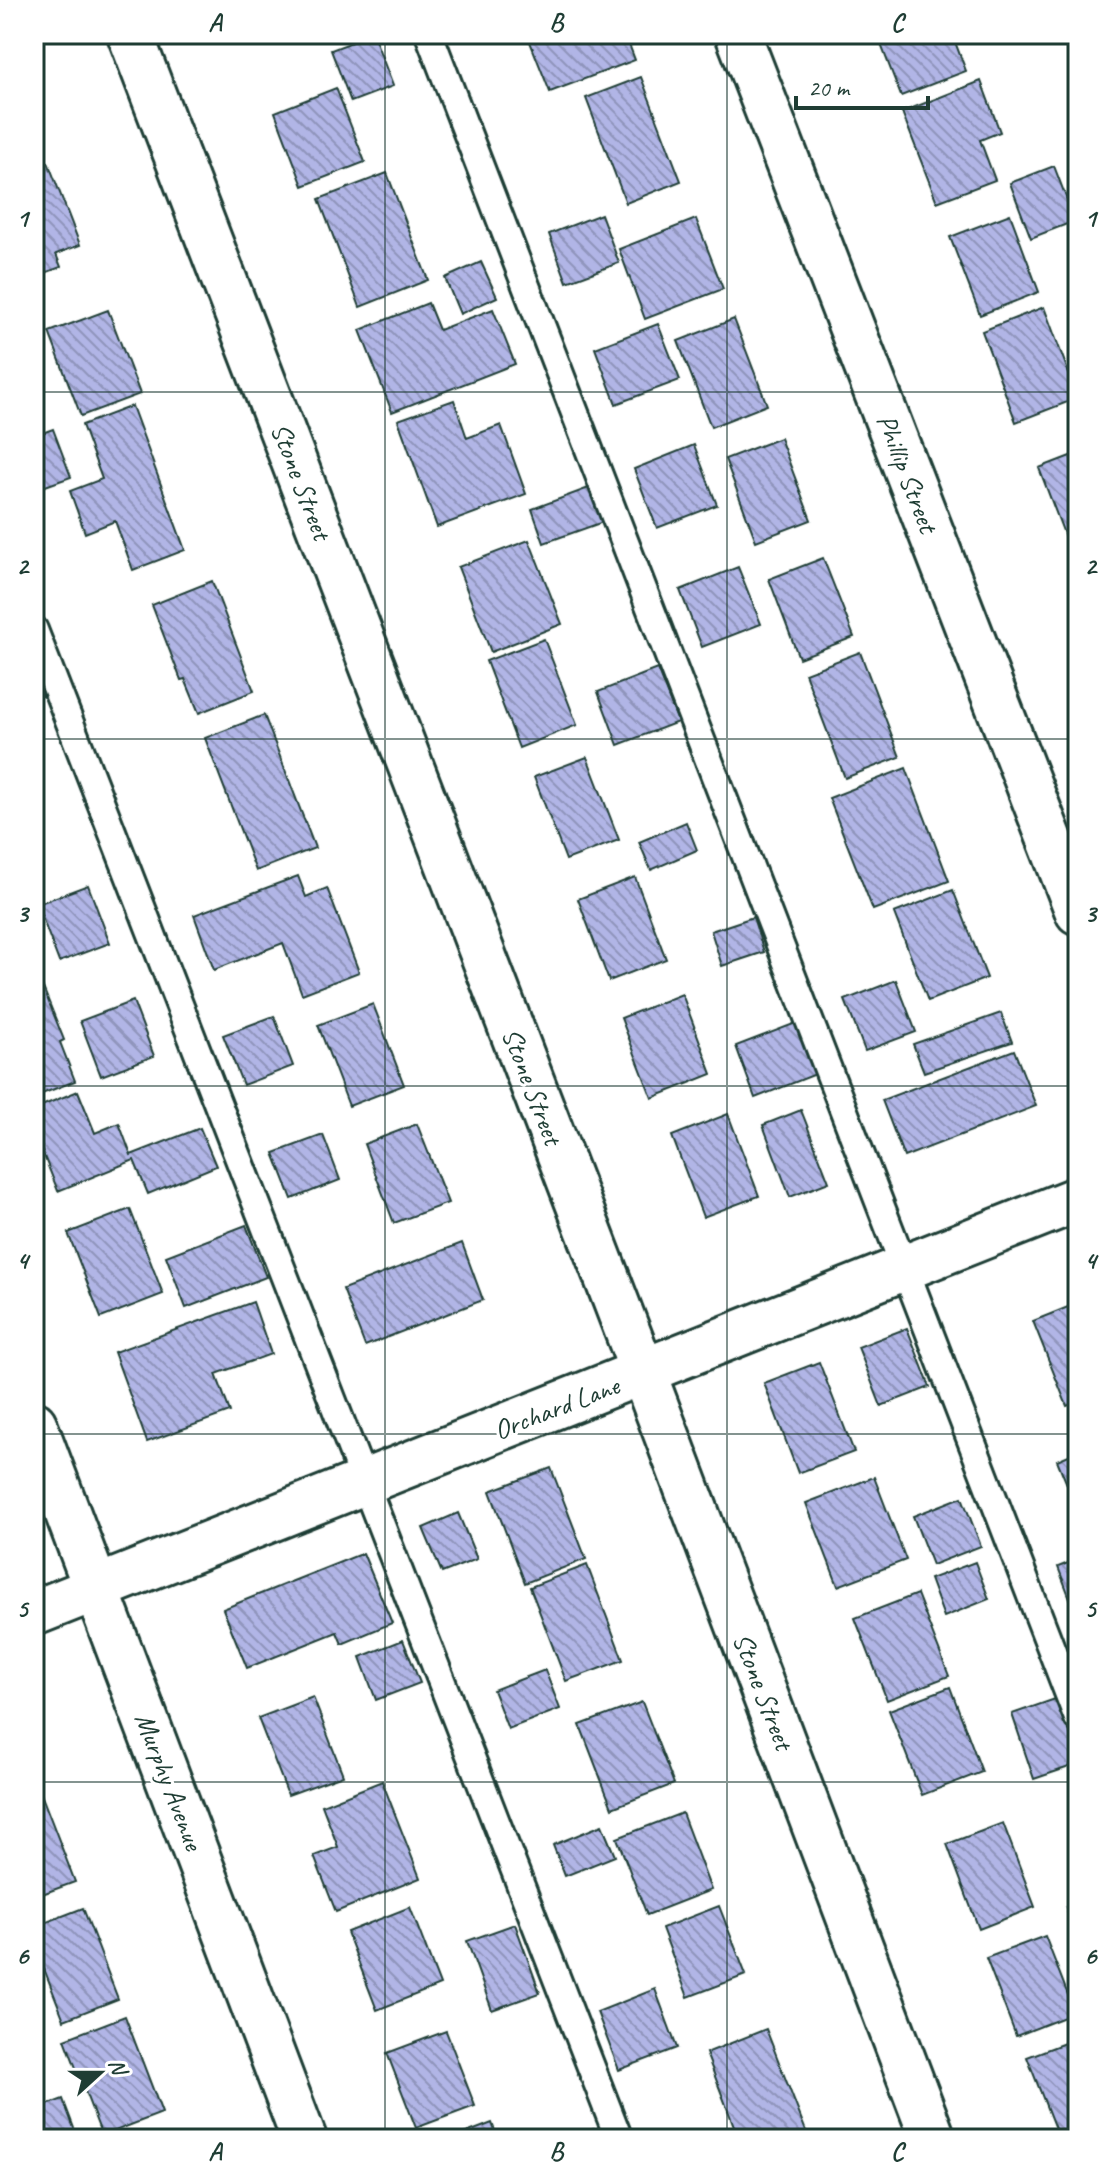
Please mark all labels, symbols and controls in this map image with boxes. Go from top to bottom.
text: A [208,6,223,39]
text: B [549,6,565,39]
text: C [891,6,907,39]
scale bar [796,60,928,110]
text: 20 m [808,73,851,103]
text: 1 [16,202,31,235]
text: 1 [1084,202,1099,235]
street label: Phillip Street [869,409,947,540]
street label: Stone Street [263,418,341,547]
text: 2 [16,549,30,582]
text: 2 [1084,549,1098,582]
text: 3 [16,897,30,930]
text: 3 [1084,897,1098,930]
street label: Stone Street [494,1023,572,1152]
text: 4 [16,1244,31,1277]
text: 4 [1084,1244,1099,1277]
street label: Orchard Lane [489,1367,626,1447]
text: 5 [16,1592,30,1625]
text: 5 [1084,1592,1098,1625]
street label: Stone Street [725,1628,803,1757]
street label: Murphy Avenue [127,1707,212,1857]
text: 6 [16,1939,30,1972]
text: 6 [1084,1939,1098,1972]
north arrow [60,2033,140,2113]
text: N [102,2055,134,2081]
text: A [208,2135,223,2168]
text: B [549,2135,565,2168]
text: C [891,2135,907,2168]

